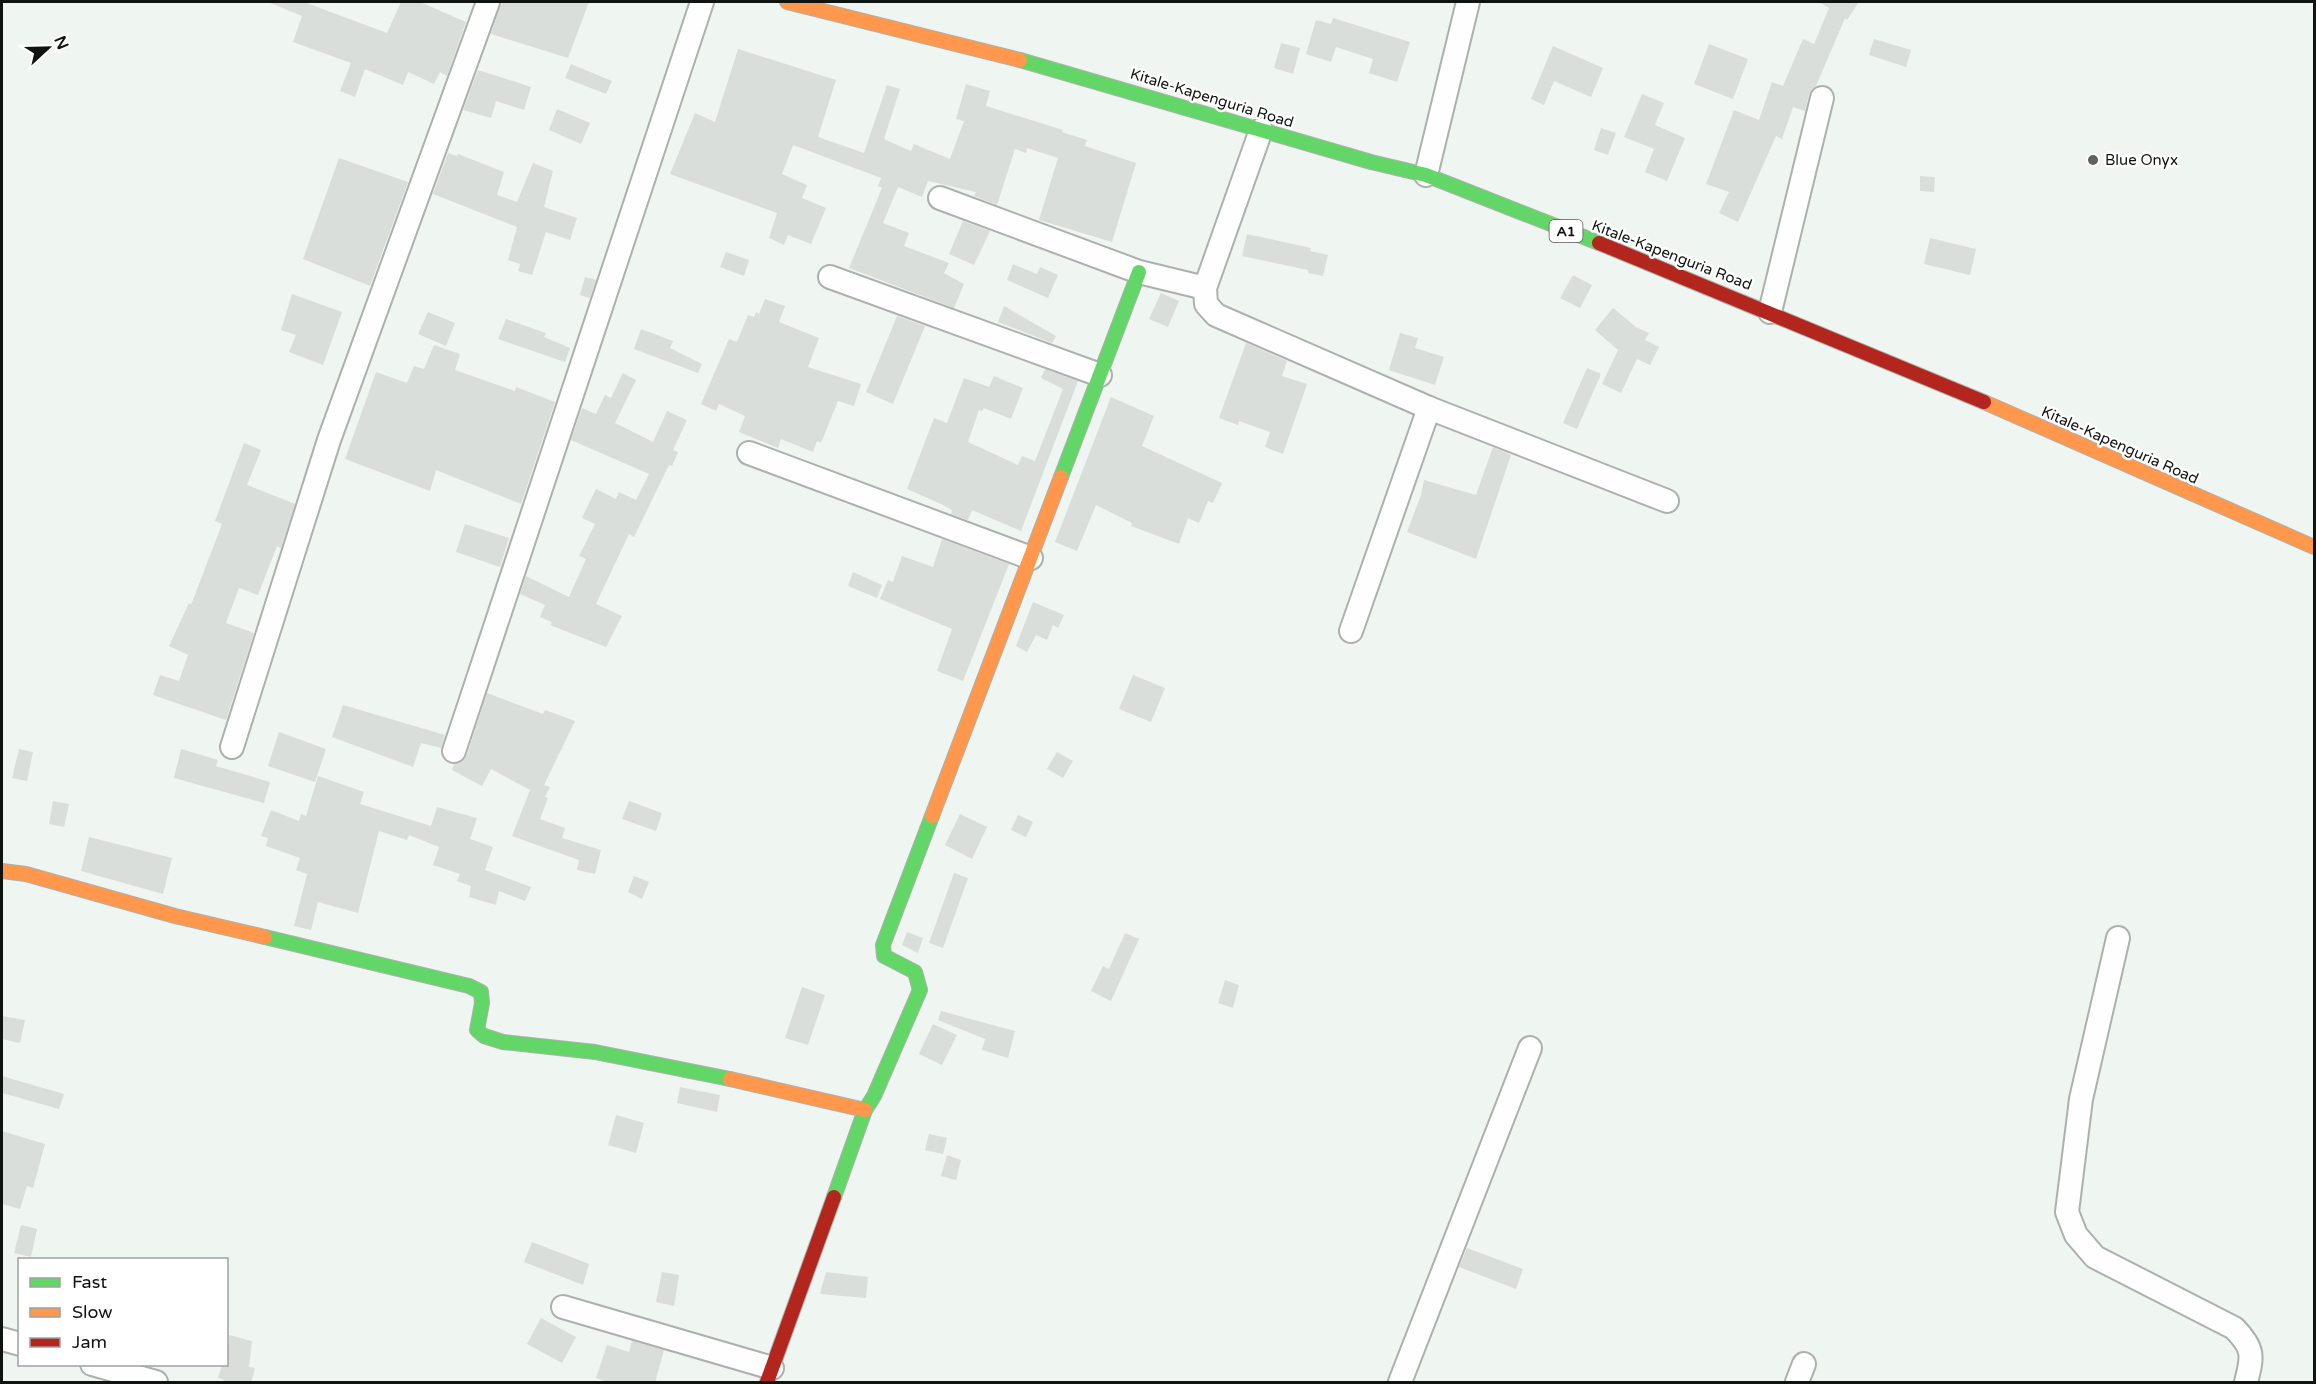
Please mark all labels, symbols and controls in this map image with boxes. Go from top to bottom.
north arrow [18,18,78,78]
text: N [49,33,73,52]
street label: Kitale-Kapenguria Road [1128,65,1296,131]
place label: Blue Onyx [2105,151,2178,169]
marker: Blue Onyx [2086,153,2100,167]
street label: Kitale-Kapenguria Road [1589,216,1755,294]
road number: A1 [1550,220,1582,242]
street label: Kitale-Kapenguria Road [2039,402,2201,488]
legend [18,1258,228,1366]
text: Fast [72,1271,107,1293]
text: Slow [72,1301,113,1323]
text: Jam [72,1331,107,1353]

